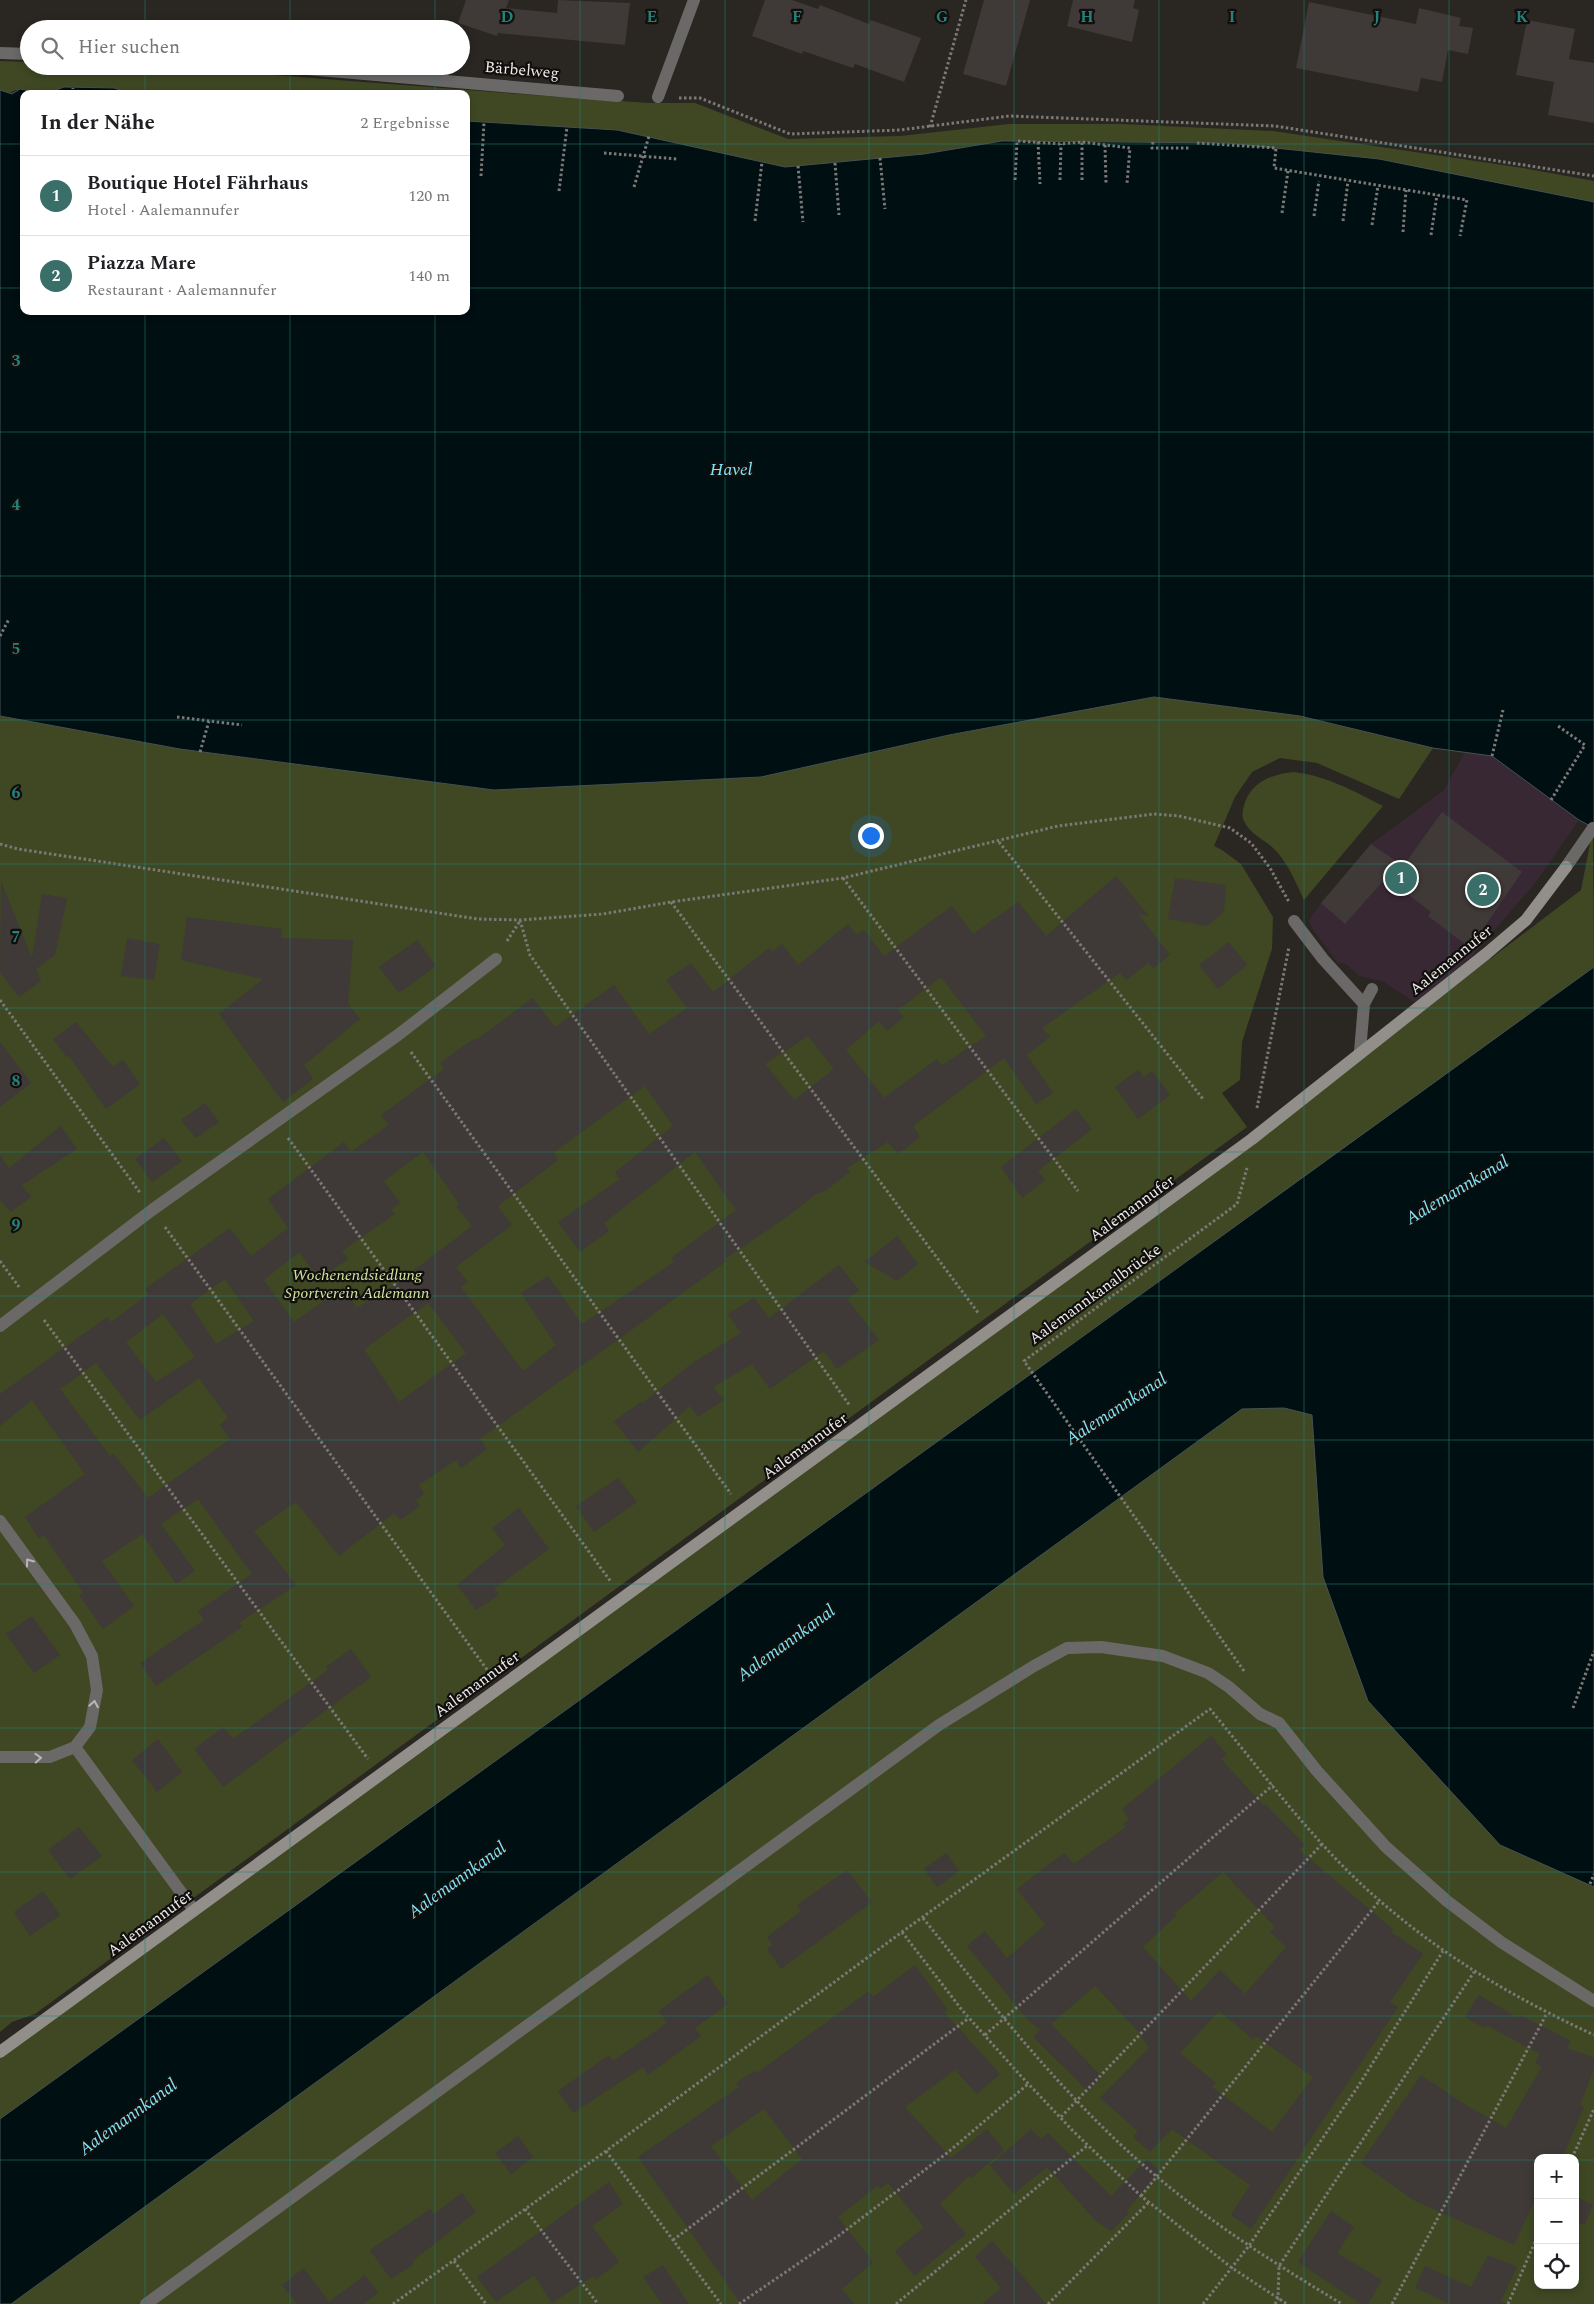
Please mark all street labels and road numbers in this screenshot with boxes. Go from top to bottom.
street label: Bärbelweg [484,55,560,85]
street label: Aalemannufer [1404,919,1498,1001]
street label: Aalemannufer [1084,1169,1180,1247]
street label: Aalemannkanalbrücke [1024,1238,1166,1350]
street label: Aalemannufer [757,1407,853,1485]
street label: Aalemannufer [429,1645,525,1723]
street label: Aalemannufer [102,1884,198,1962]

